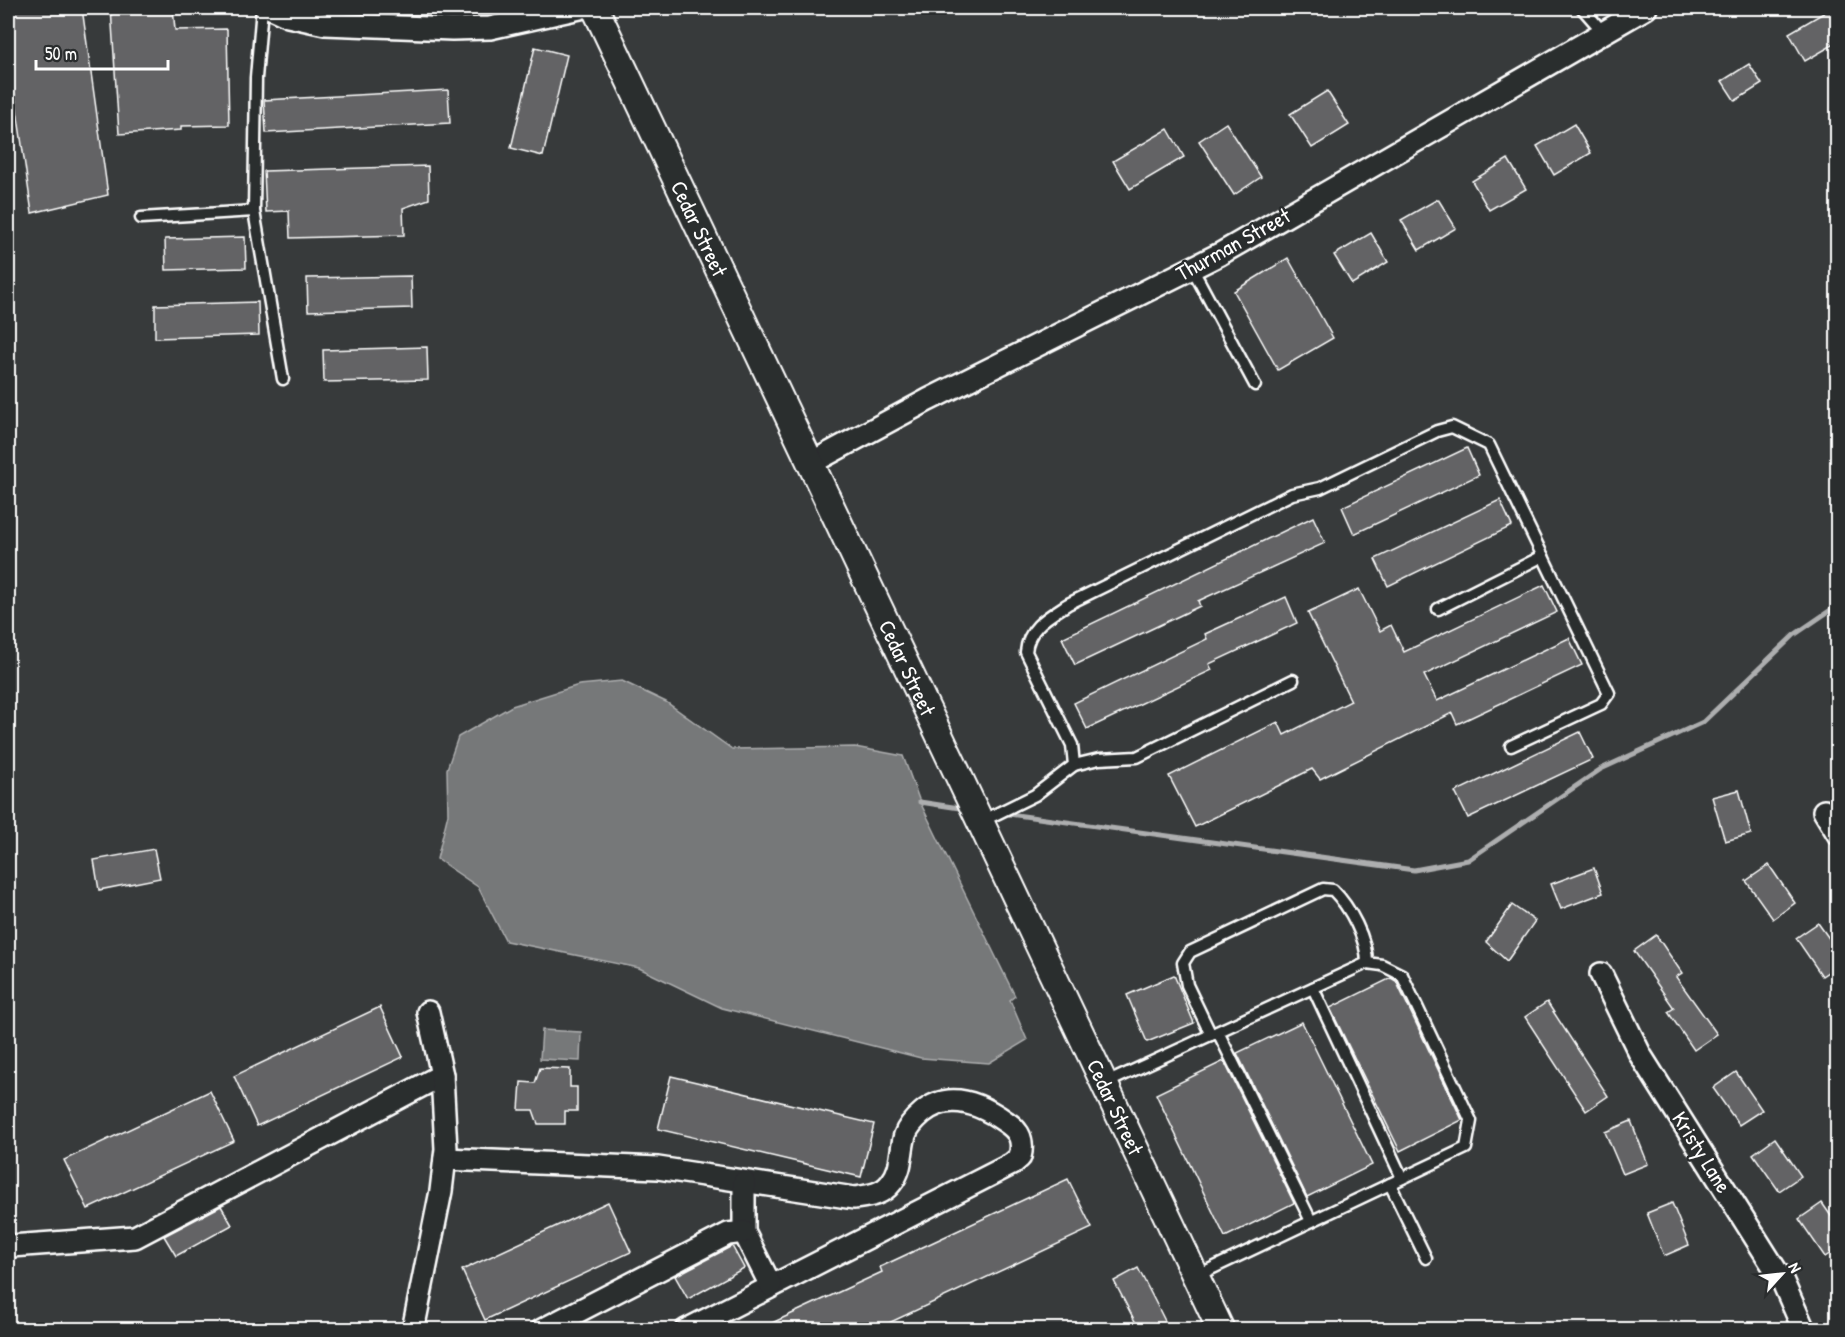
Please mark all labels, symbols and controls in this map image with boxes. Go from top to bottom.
scale bar [36,33,168,71]
text: 50 m [45,41,77,66]
street label: Cedar Street [664,176,735,282]
street label: Thurman Street [1170,200,1296,288]
street label: Cedar Street [872,615,943,721]
street label: Cedar Street [1080,1054,1151,1160]
street label: Kristy Lane [1665,1106,1739,1199]
north arrow [1752,1244,1812,1304]
text: N [1784,1258,1807,1276]

